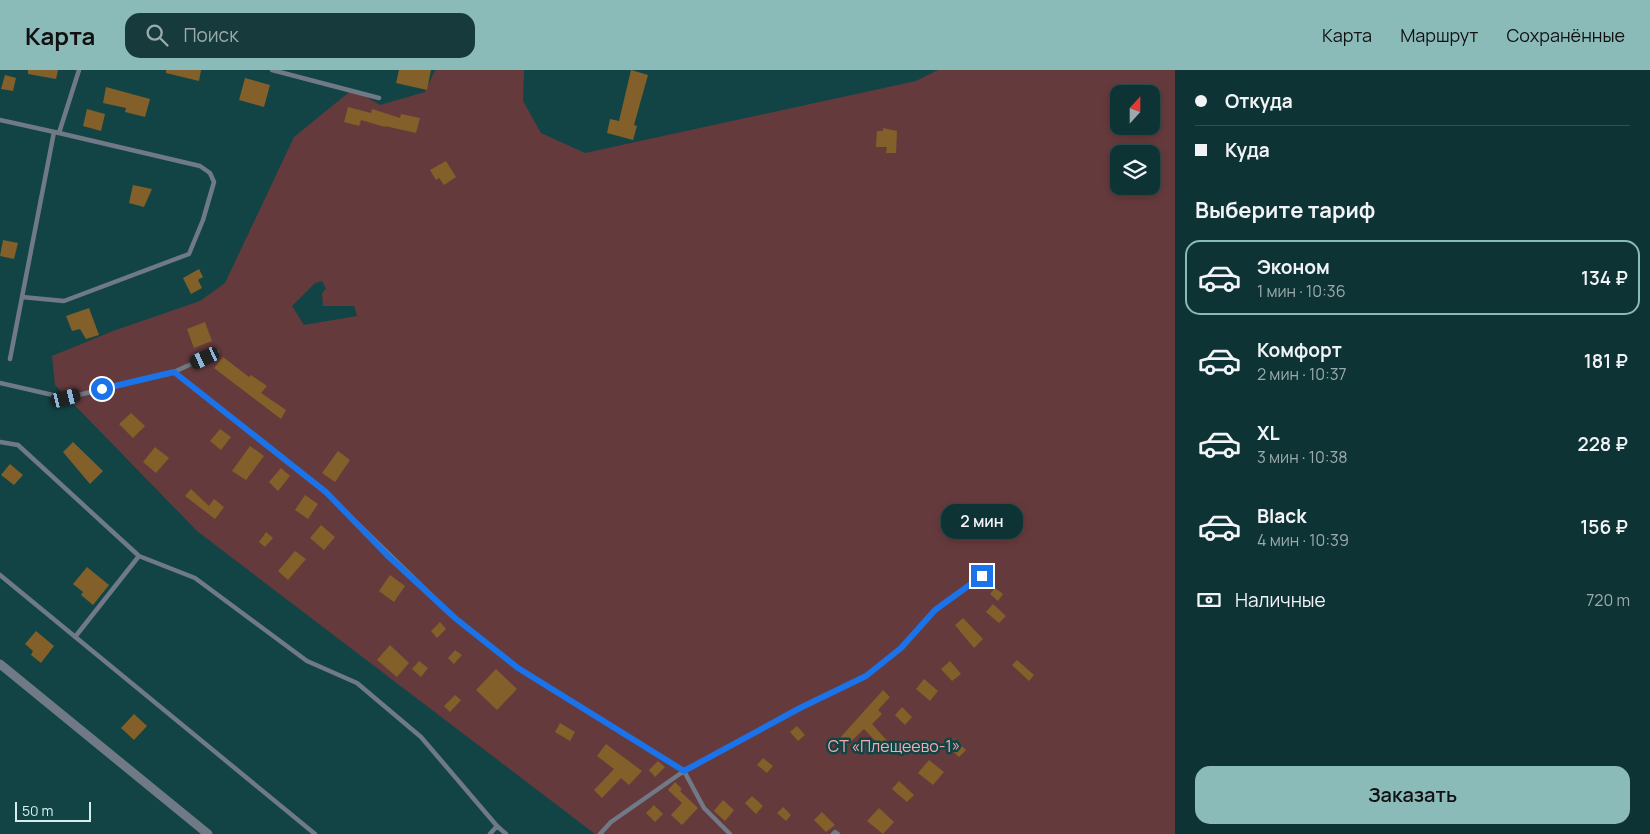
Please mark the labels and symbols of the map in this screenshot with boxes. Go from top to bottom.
north arrow [1110,85,1160,135]
car [188,345,221,371]
route start [91,378,113,400]
car [49,387,82,409]
callout: 2 мин [941,504,1023,538]
route end [971,565,993,587]
park label: СТ «Плещеево-1» [828,735,960,757]
scale bar [15,799,91,822]

